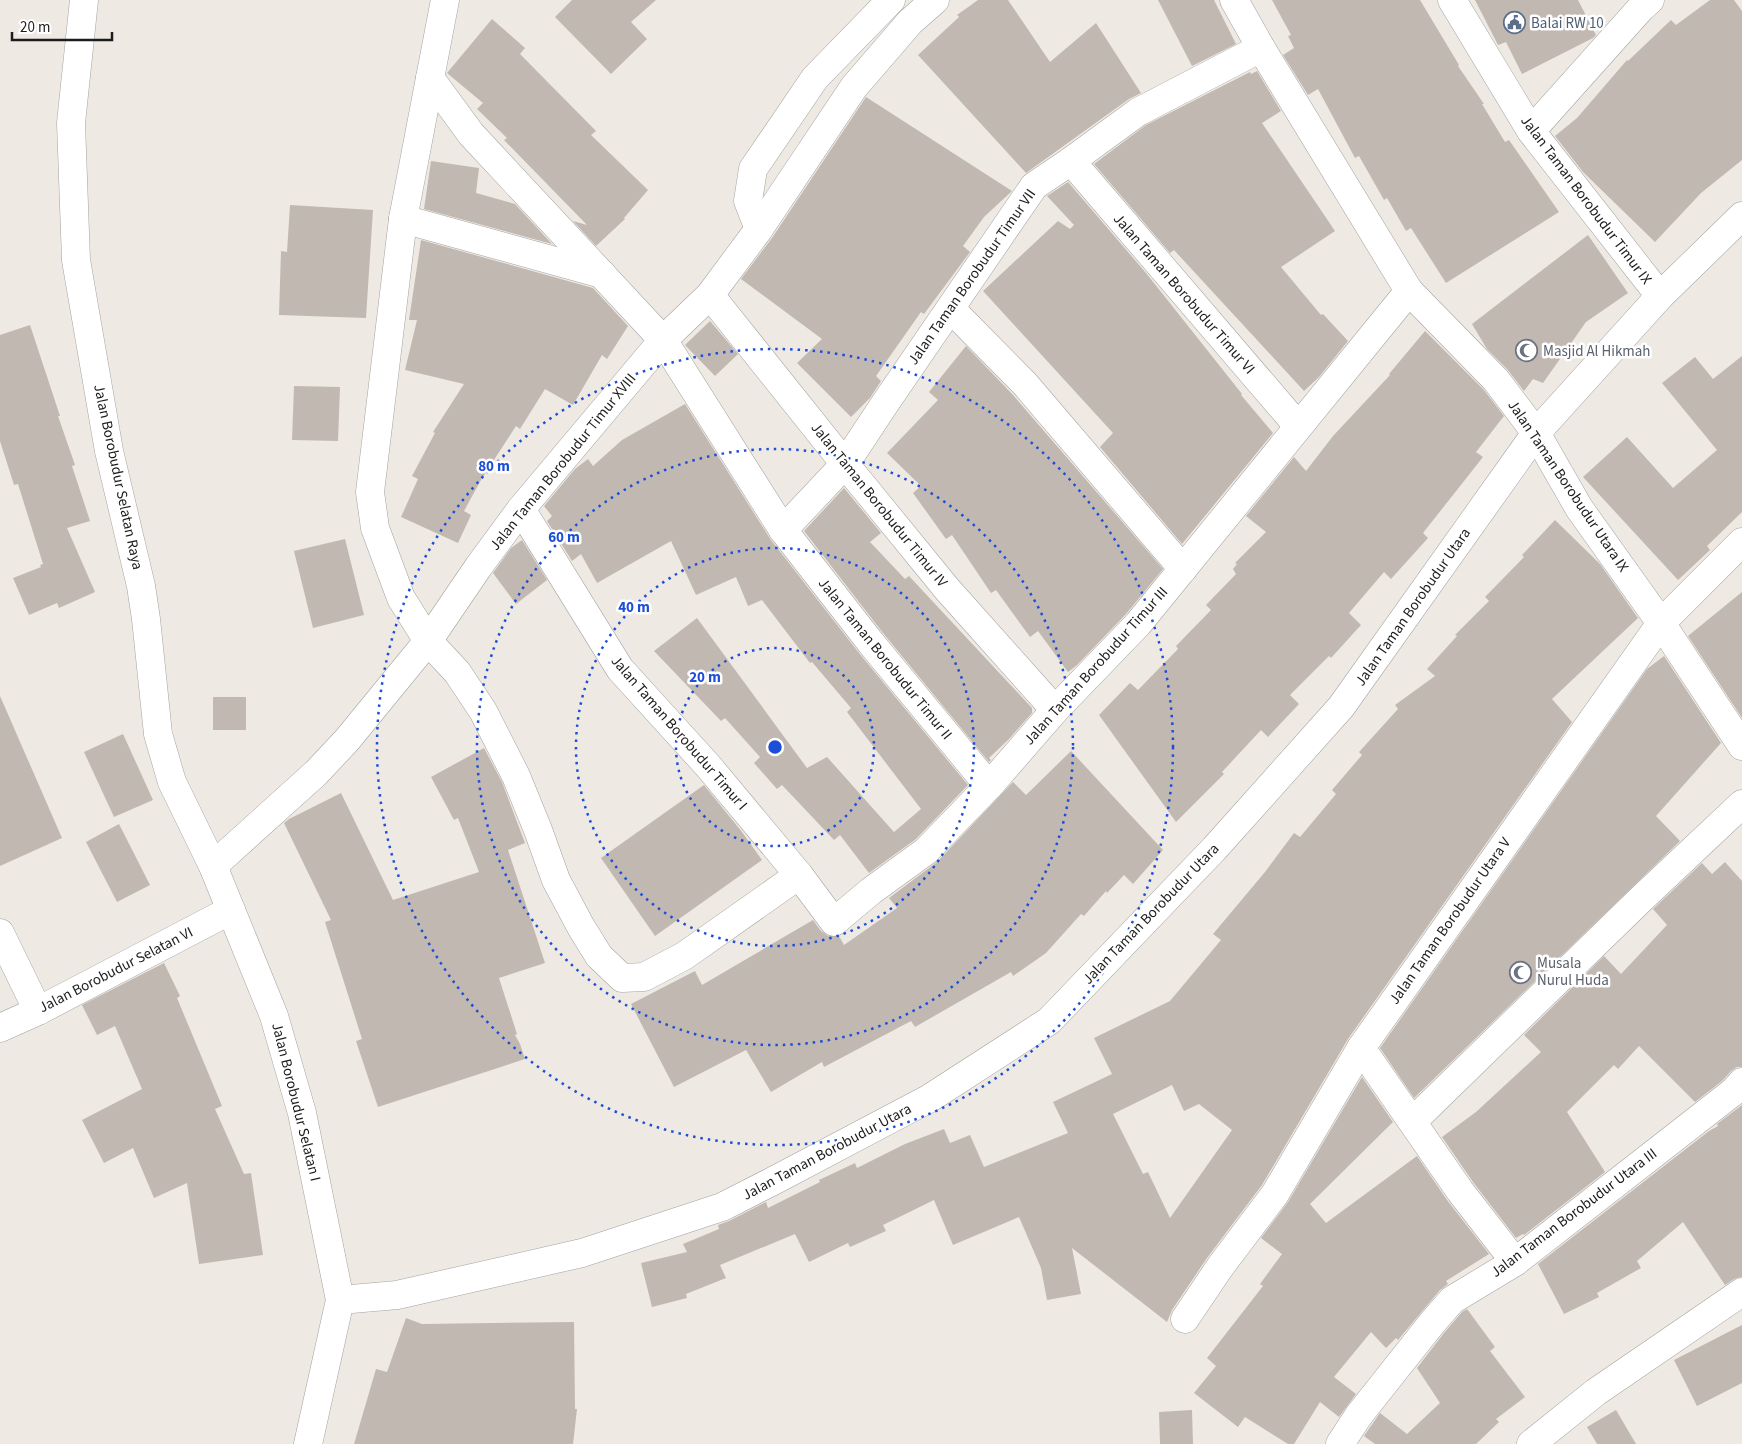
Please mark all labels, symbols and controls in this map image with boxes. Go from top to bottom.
scale bar [12,10,112,42]
public building icon: Balai RW 10 [1503,11,1527,35]
place label: Balai RW 10 [1531,13,1604,34]
text: 20 m [20,17,50,38]
street label: Jalan Taman Borobudur Timur IX [1515,111,1657,289]
street label: Jalan Taman Borobudur Timur VII [903,185,1041,369]
street label: Jalan Taman Borobudur Timur VI [1108,209,1260,379]
mosque icon: Masjid Al Hikmah [1515,339,1539,363]
place label: Masjid Al Hikmah [1543,341,1651,362]
street label: Jalan Taman Borobudur Timur XVIII [485,369,641,555]
street label: Jalan Borobudur Selatan Raya [88,382,148,572]
street label: Jalan Taman Borobudur Utara IX [1502,396,1634,576]
street label: Jalan Taman Borobudur Timur IV [806,418,952,592]
text: 80 m [478,456,510,477]
street label: Jalan Taman Borobudur Utara [1350,524,1476,690]
text: 60 m [548,527,580,548]
street label: Jalan Taman Borobudur Timur II [813,574,957,744]
street label: Jalan Taman Borobudur Timur III [1019,582,1173,750]
text: 40 m [618,597,650,618]
street label: Jalan Taman Borobudur Timur I [606,651,752,815]
text: 20 m [689,667,721,688]
centre of rings [766,738,784,756]
street label: Jalan Taman Borobudur Utara V [1384,833,1516,1009]
street label: Jalan Taman Borobudur Utara [1078,839,1224,989]
street label: Jalan Borobudur Selatan VI [35,922,197,1018]
place label: Musala Nurul Huda [1537,953,1609,991]
mosque icon: Musala Nurul Huda [1509,960,1533,984]
street label: Jalan Borobudur Selatan I [266,1021,326,1183]
street label: Jalan Taman Borobudur Utara [739,1098,915,1206]
street label: Jalan Taman Borobudur Utara III [1486,1143,1662,1283]

